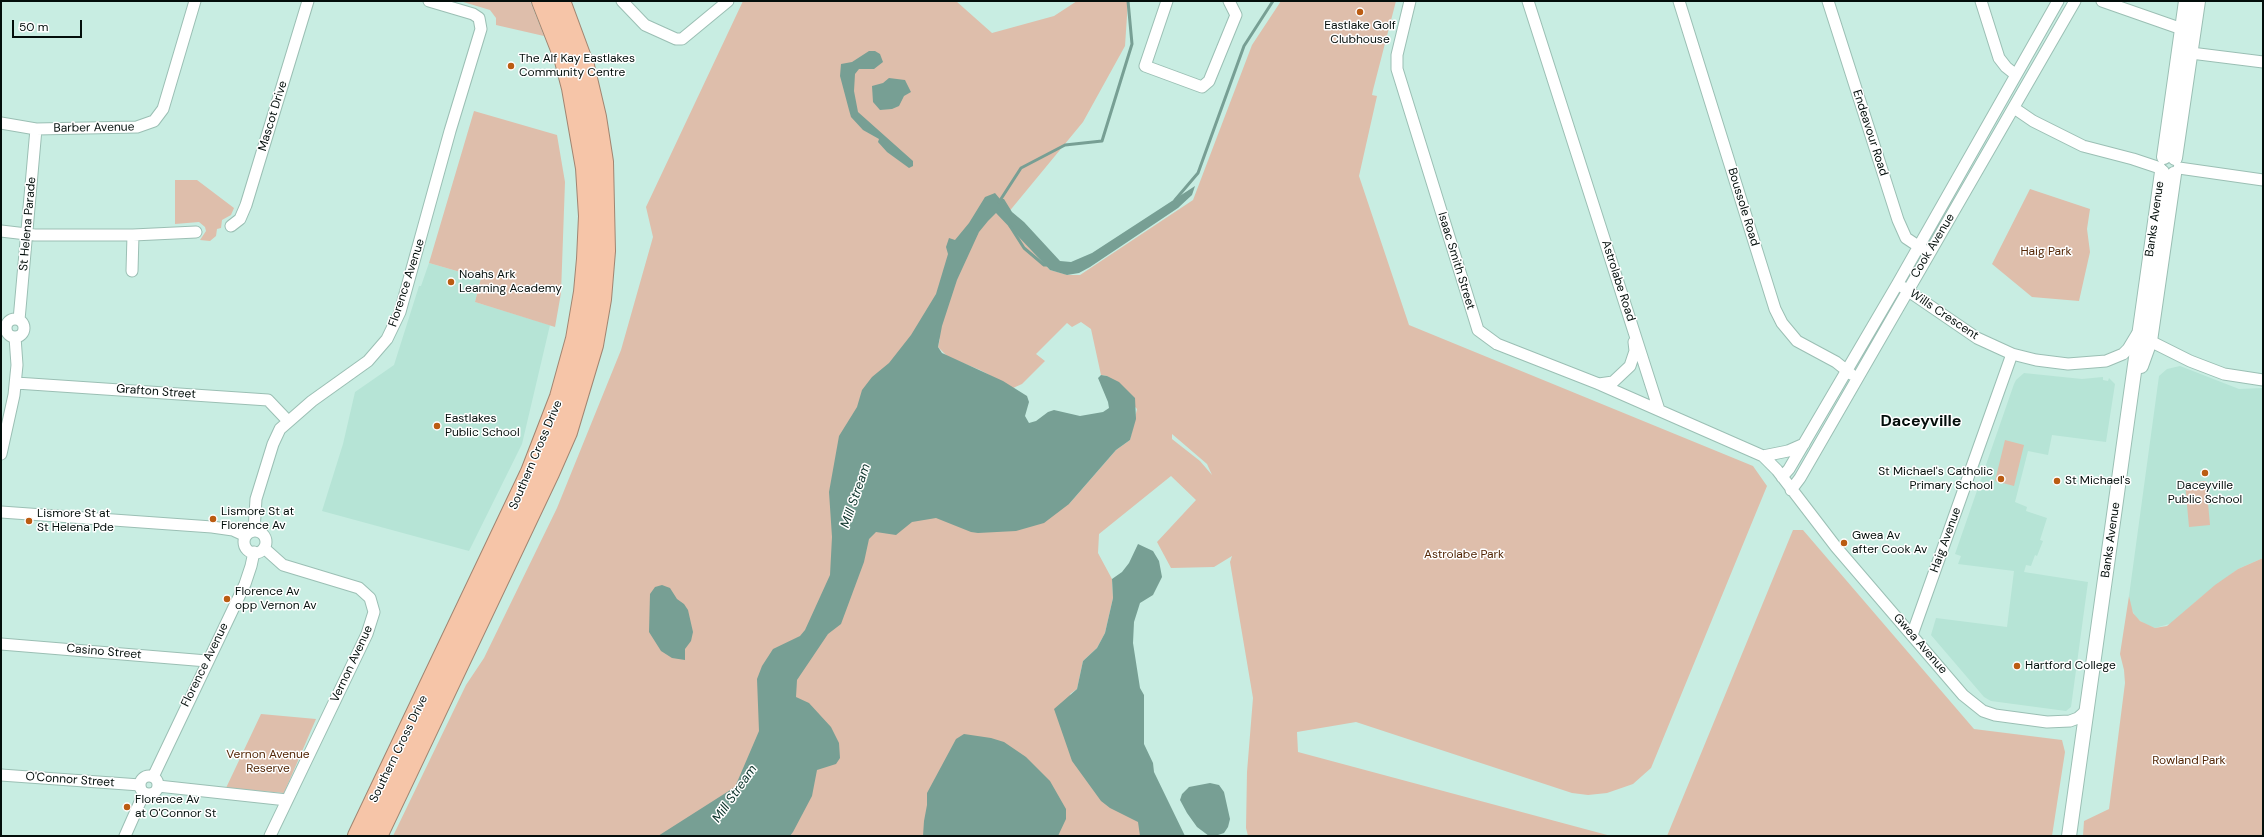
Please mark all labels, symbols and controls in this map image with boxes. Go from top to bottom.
marker: Eastlake Golf Clubhouse [1355,7,1365,17]
scale bar [14,12,84,38]
text: 50 m [19,19,48,35]
place label: Eastlake Golf Clubhouse [1324,19,1396,47]
place label: The Alf Kay Eastlakes Community Centre [519,52,635,80]
marker: The Alf Kay Eastlakes Community Centre [506,61,516,71]
street label: Mascot Drive [255,79,291,153]
street label: Endeavour Road [1849,88,1891,178]
street label: Barber Avenue [53,120,135,136]
street label: Boussole Road [1724,166,1762,248]
street label: St Helena Parade [17,176,39,272]
street label: Banks Avenue [2143,180,2167,258]
street label: Isaac Smith Street [1434,210,1478,312]
street label: Cook Avenue [1908,211,1958,281]
street label: Florence Avenue [386,237,428,329]
street label: Astrolabe Road [1598,239,1638,323]
park label: Haig Park [2020,245,2072,259]
place label: Noahs Ark Learning Academy [459,268,562,296]
marker: Noahs Ark Learning Academy [446,277,456,287]
street label: Wills Crescent [1907,287,1981,343]
street label: Grafton Street [116,382,196,402]
street label: Southern Cross Drive [506,398,566,512]
place label: Eastlakes Public School [445,412,520,440]
district label: Daceyville [1881,412,1961,432]
marker: Eastlakes Public School [432,421,442,431]
water label: Mill Stream [838,462,874,530]
place label: St Michael's Catholic Primary School [1878,465,1993,493]
marker: Daceyville Public School [2200,468,2210,478]
marker: St Michael's Catholic Primary School [1996,474,2006,484]
place label: St Michael's [2065,474,2131,488]
marker: St Michael's [2052,476,2062,486]
place label: Daceyville Public School [2168,479,2242,507]
street label: Banks Avenue [2099,501,2123,579]
place label: Lismore St at Florence Av [221,505,294,533]
street label: Haig Avenue [1928,505,1964,575]
place label: Lismore St at St Helena Pde [37,507,114,535]
marker: Lismore St at Florence Av [208,514,218,524]
marker: Lismore St at St Helena Pde [24,516,34,526]
place label: Gwea Av after Cook Av [1852,529,1927,557]
marker: Gwea Av after Cook Av [1839,538,1849,548]
park label: Astrolabe Park [1424,548,1504,562]
place label: Florence Av opp Vernon Av [235,585,317,613]
marker: Florence Av opp Vernon Av [222,594,232,604]
street label: Gwea Avenue [1890,611,1950,677]
street label: Florence Avenue [178,621,232,709]
street label: Vernon Avenue [328,623,376,705]
street label: Casino Street [66,642,142,662]
place label: Hartford College [2025,659,2116,673]
marker: Hartford College [2012,661,2022,671]
street label: Southern Cross Drive [367,693,431,805]
park label: Vernon Avenue Reserve [226,748,310,776]
park label: Rowland Park [2152,754,2226,768]
water label: Mill Stream [709,762,761,826]
street label: O'Connor Street [25,770,115,790]
place label: Florence Av at O'Connor St [135,793,216,821]
marker: Florence Av at O'Connor St [122,802,132,812]

